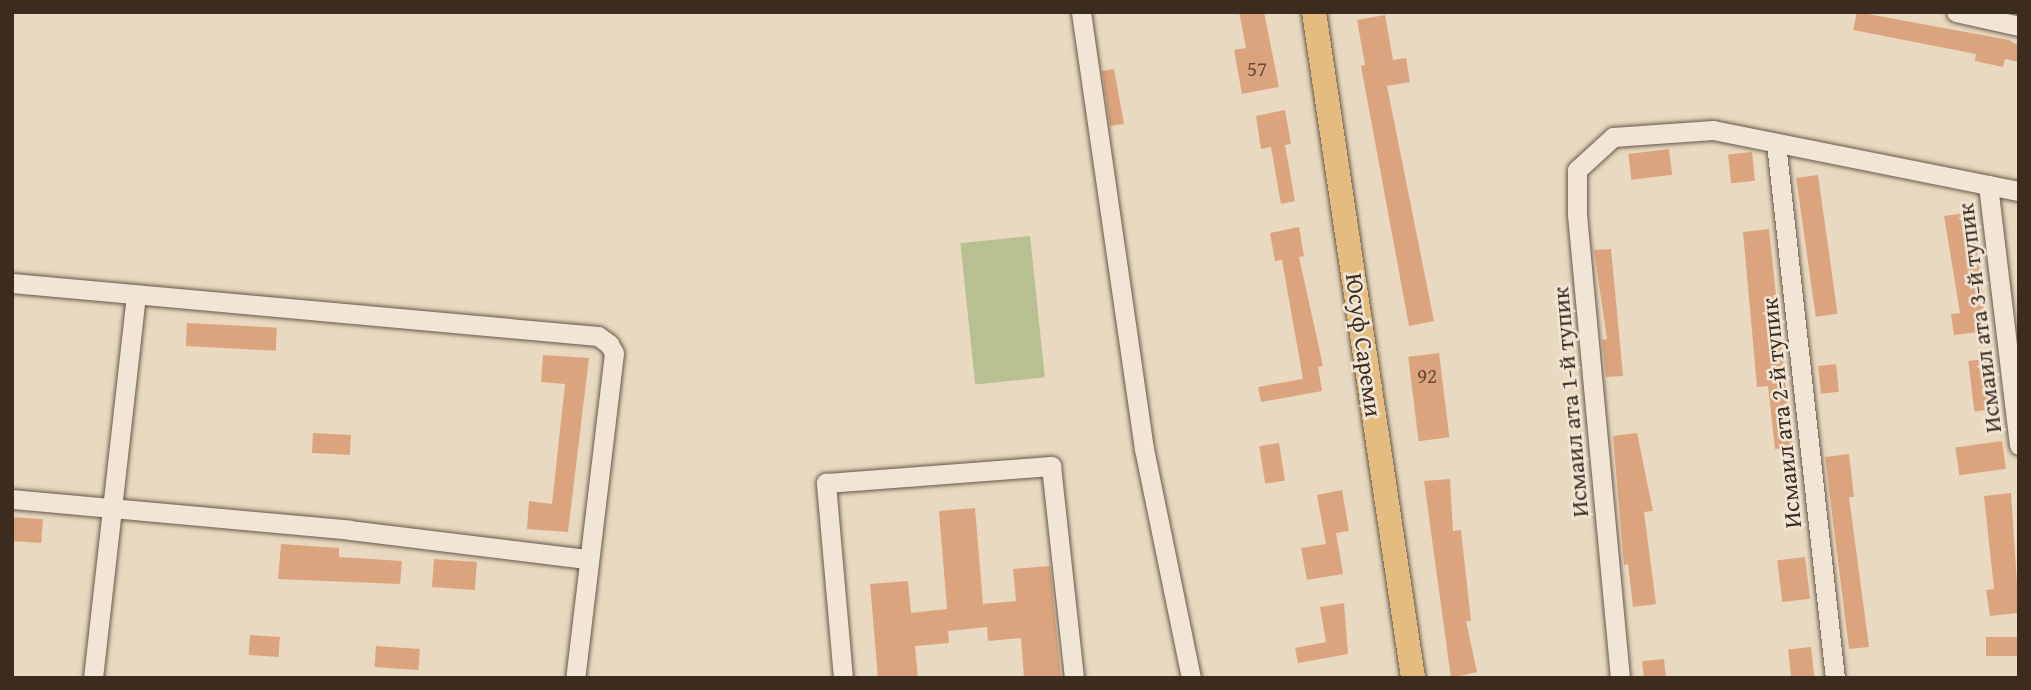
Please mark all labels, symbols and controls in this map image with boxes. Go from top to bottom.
house number: 57 [1247,56,1267,82]
street label: Исмаил ата 3-й тупик [1951,201,2007,435]
street label: Юсуф Сареми [1340,271,1388,419]
street label: Исмаил ата 1-й тупик [1546,285,1594,519]
street label: Исмаил ата 2-й тупик [1755,296,1807,530]
house number: 92 [1417,363,1437,389]

